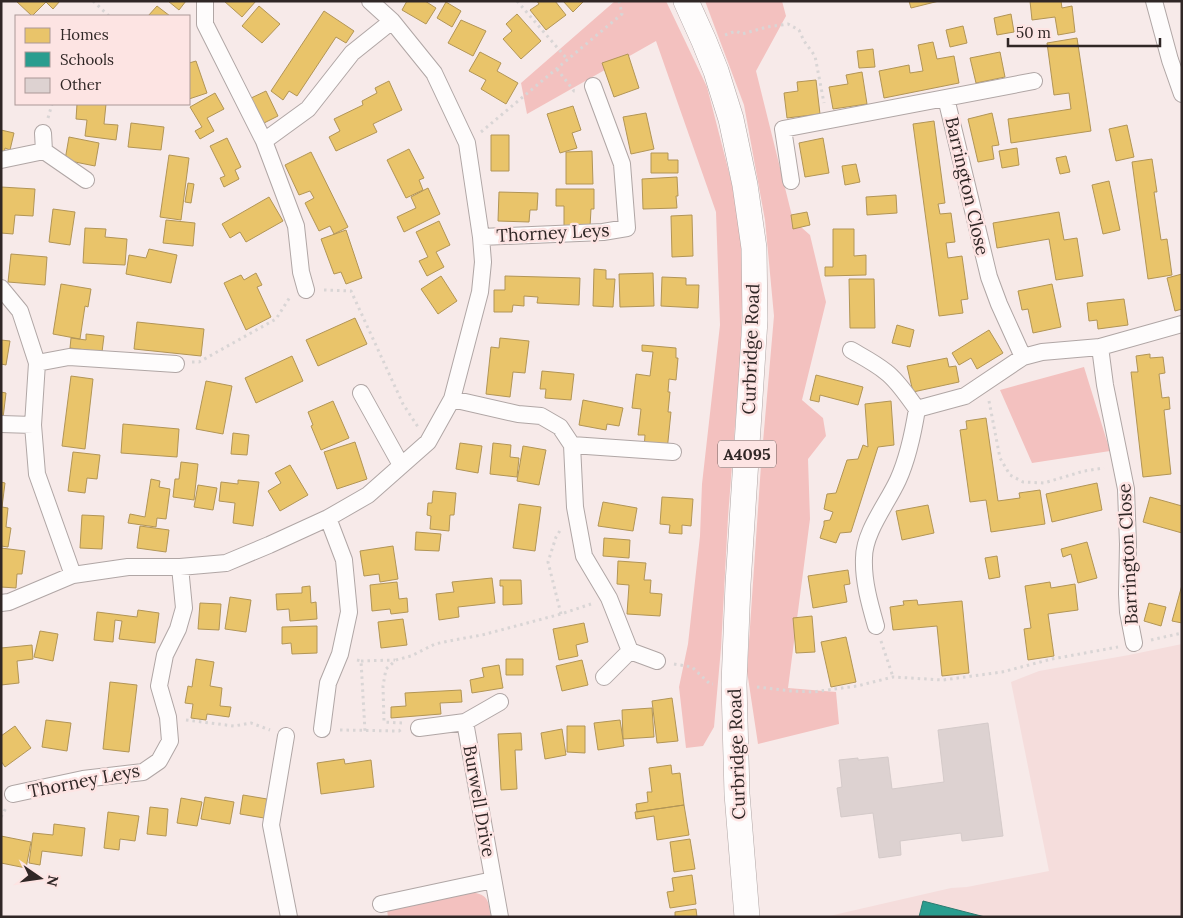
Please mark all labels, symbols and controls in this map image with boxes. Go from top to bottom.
legend [15,15,190,105]
scale bar [1008,15,1160,47]
text: 50 m [1016,23,1051,42]
text: Homes [60,25,109,44]
text: Schools [60,50,114,69]
text: Other [60,75,102,94]
street label: Barrington Close [940,114,995,258]
street label: Thorney Leys [496,218,610,247]
street label: Curbridge Road [737,283,764,415]
road number: A4095 [718,440,776,468]
street label: Barrington Close [1112,483,1143,625]
street label: Curbridge Road [723,688,750,820]
street label: Burwell Drive [458,743,501,859]
street label: Thorney Leys [26,758,142,803]
north arrow [15,853,65,903]
text: N [43,874,63,888]

